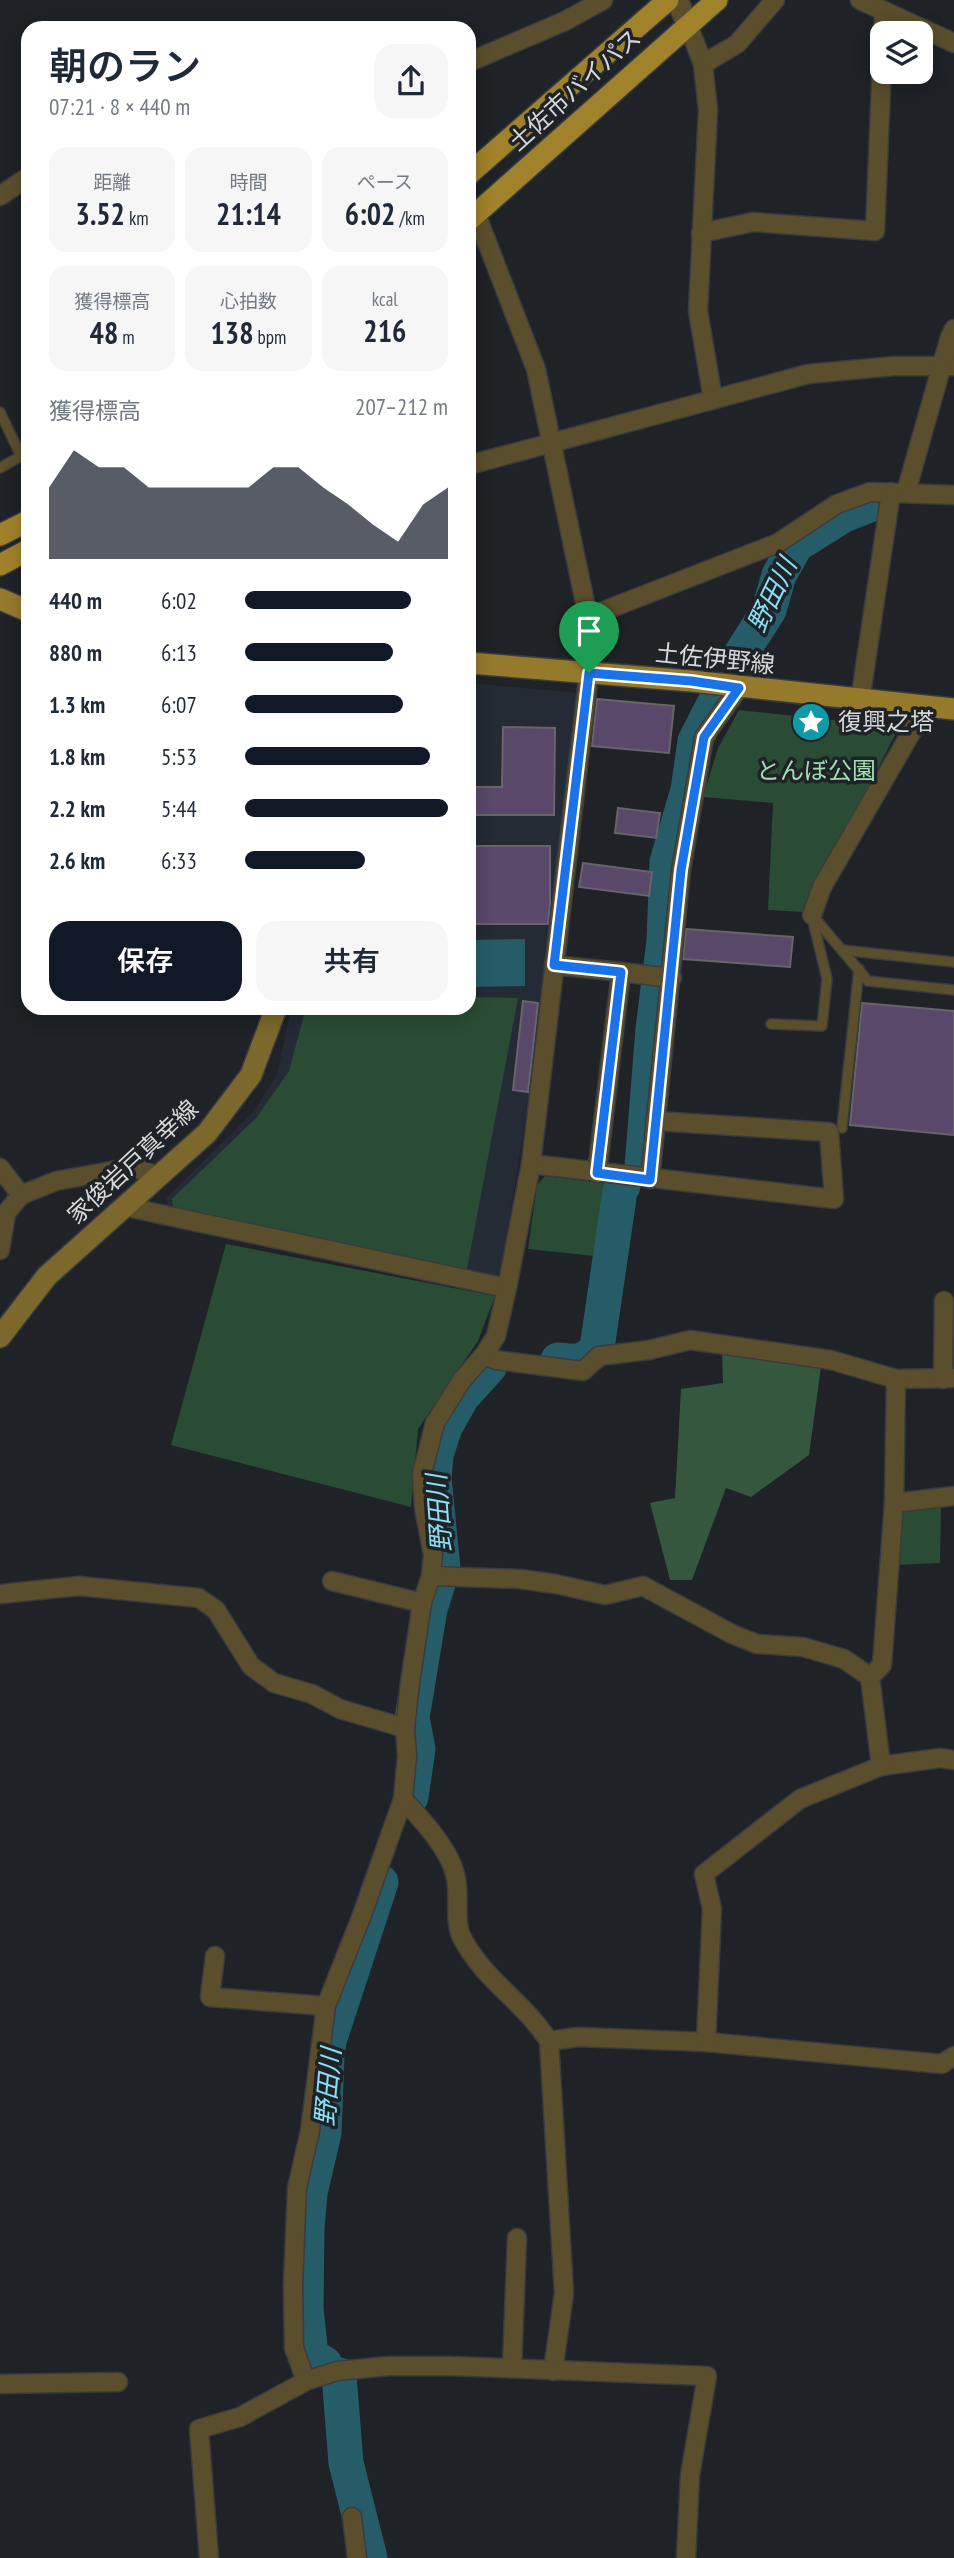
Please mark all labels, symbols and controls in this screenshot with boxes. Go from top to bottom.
map controls [870,21,933,84]
button: layers [870,21,933,84]
street label: 土佐市バイパス [502,22,647,157]
text: 朝のラン [49,41,201,90]
button: share [374,44,448,118]
text: 07:21 · 8 × 440 m [49,92,190,121]
text: 距離 [93,170,131,194]
text: 時間 [229,170,268,194]
text: ペース [357,170,413,194]
text: 3.52 [76,194,125,233]
text: 21:14 [216,194,281,233]
text: 6:02 [345,194,395,233]
text: km [125,206,149,230]
text: /km [395,206,425,230]
text: kcal [372,287,398,311]
text: 獲得標高 [74,289,150,313]
text: 心拍数 [220,289,277,313]
text: 216 [363,311,406,350]
text: 48 [90,313,118,352]
text: 138 [211,313,254,352]
text: m [118,325,135,349]
text: bpm [254,325,286,349]
text: 207–212 m [355,392,448,421]
text: 獲得標高 [49,396,141,425]
water label: 野田川 [740,550,805,637]
text: 440 m [49,586,102,615]
text: 6:02 [161,586,197,615]
pin [559,601,619,673]
icon: arrive [570,612,608,650]
street label: 土佐伊野線 [654,637,776,680]
text: 880 m [49,638,102,667]
text: 6:13 [161,638,197,667]
text: 1.3 km [49,690,105,719]
text: 6:07 [161,690,197,719]
place icon: 復興之塔 [790,701,832,743]
place label: 復興之塔 [838,706,934,737]
text: 1.8 km [49,742,105,771]
text: 5:53 [161,742,197,771]
park label: とんぼ公園 [756,755,876,786]
text: 2.2 km [49,794,105,823]
text: 5:44 [161,794,197,823]
text: 2.6 km [49,846,105,875]
text: 6:33 [161,846,197,875]
button: 保存 [49,921,242,1001]
button: 共有 [256,921,448,1001]
street label: 家俊岩戸真幸線 [61,1093,205,1230]
water label: 野田川 [419,1470,458,1553]
water label: 野田川 [308,2044,348,2127]

